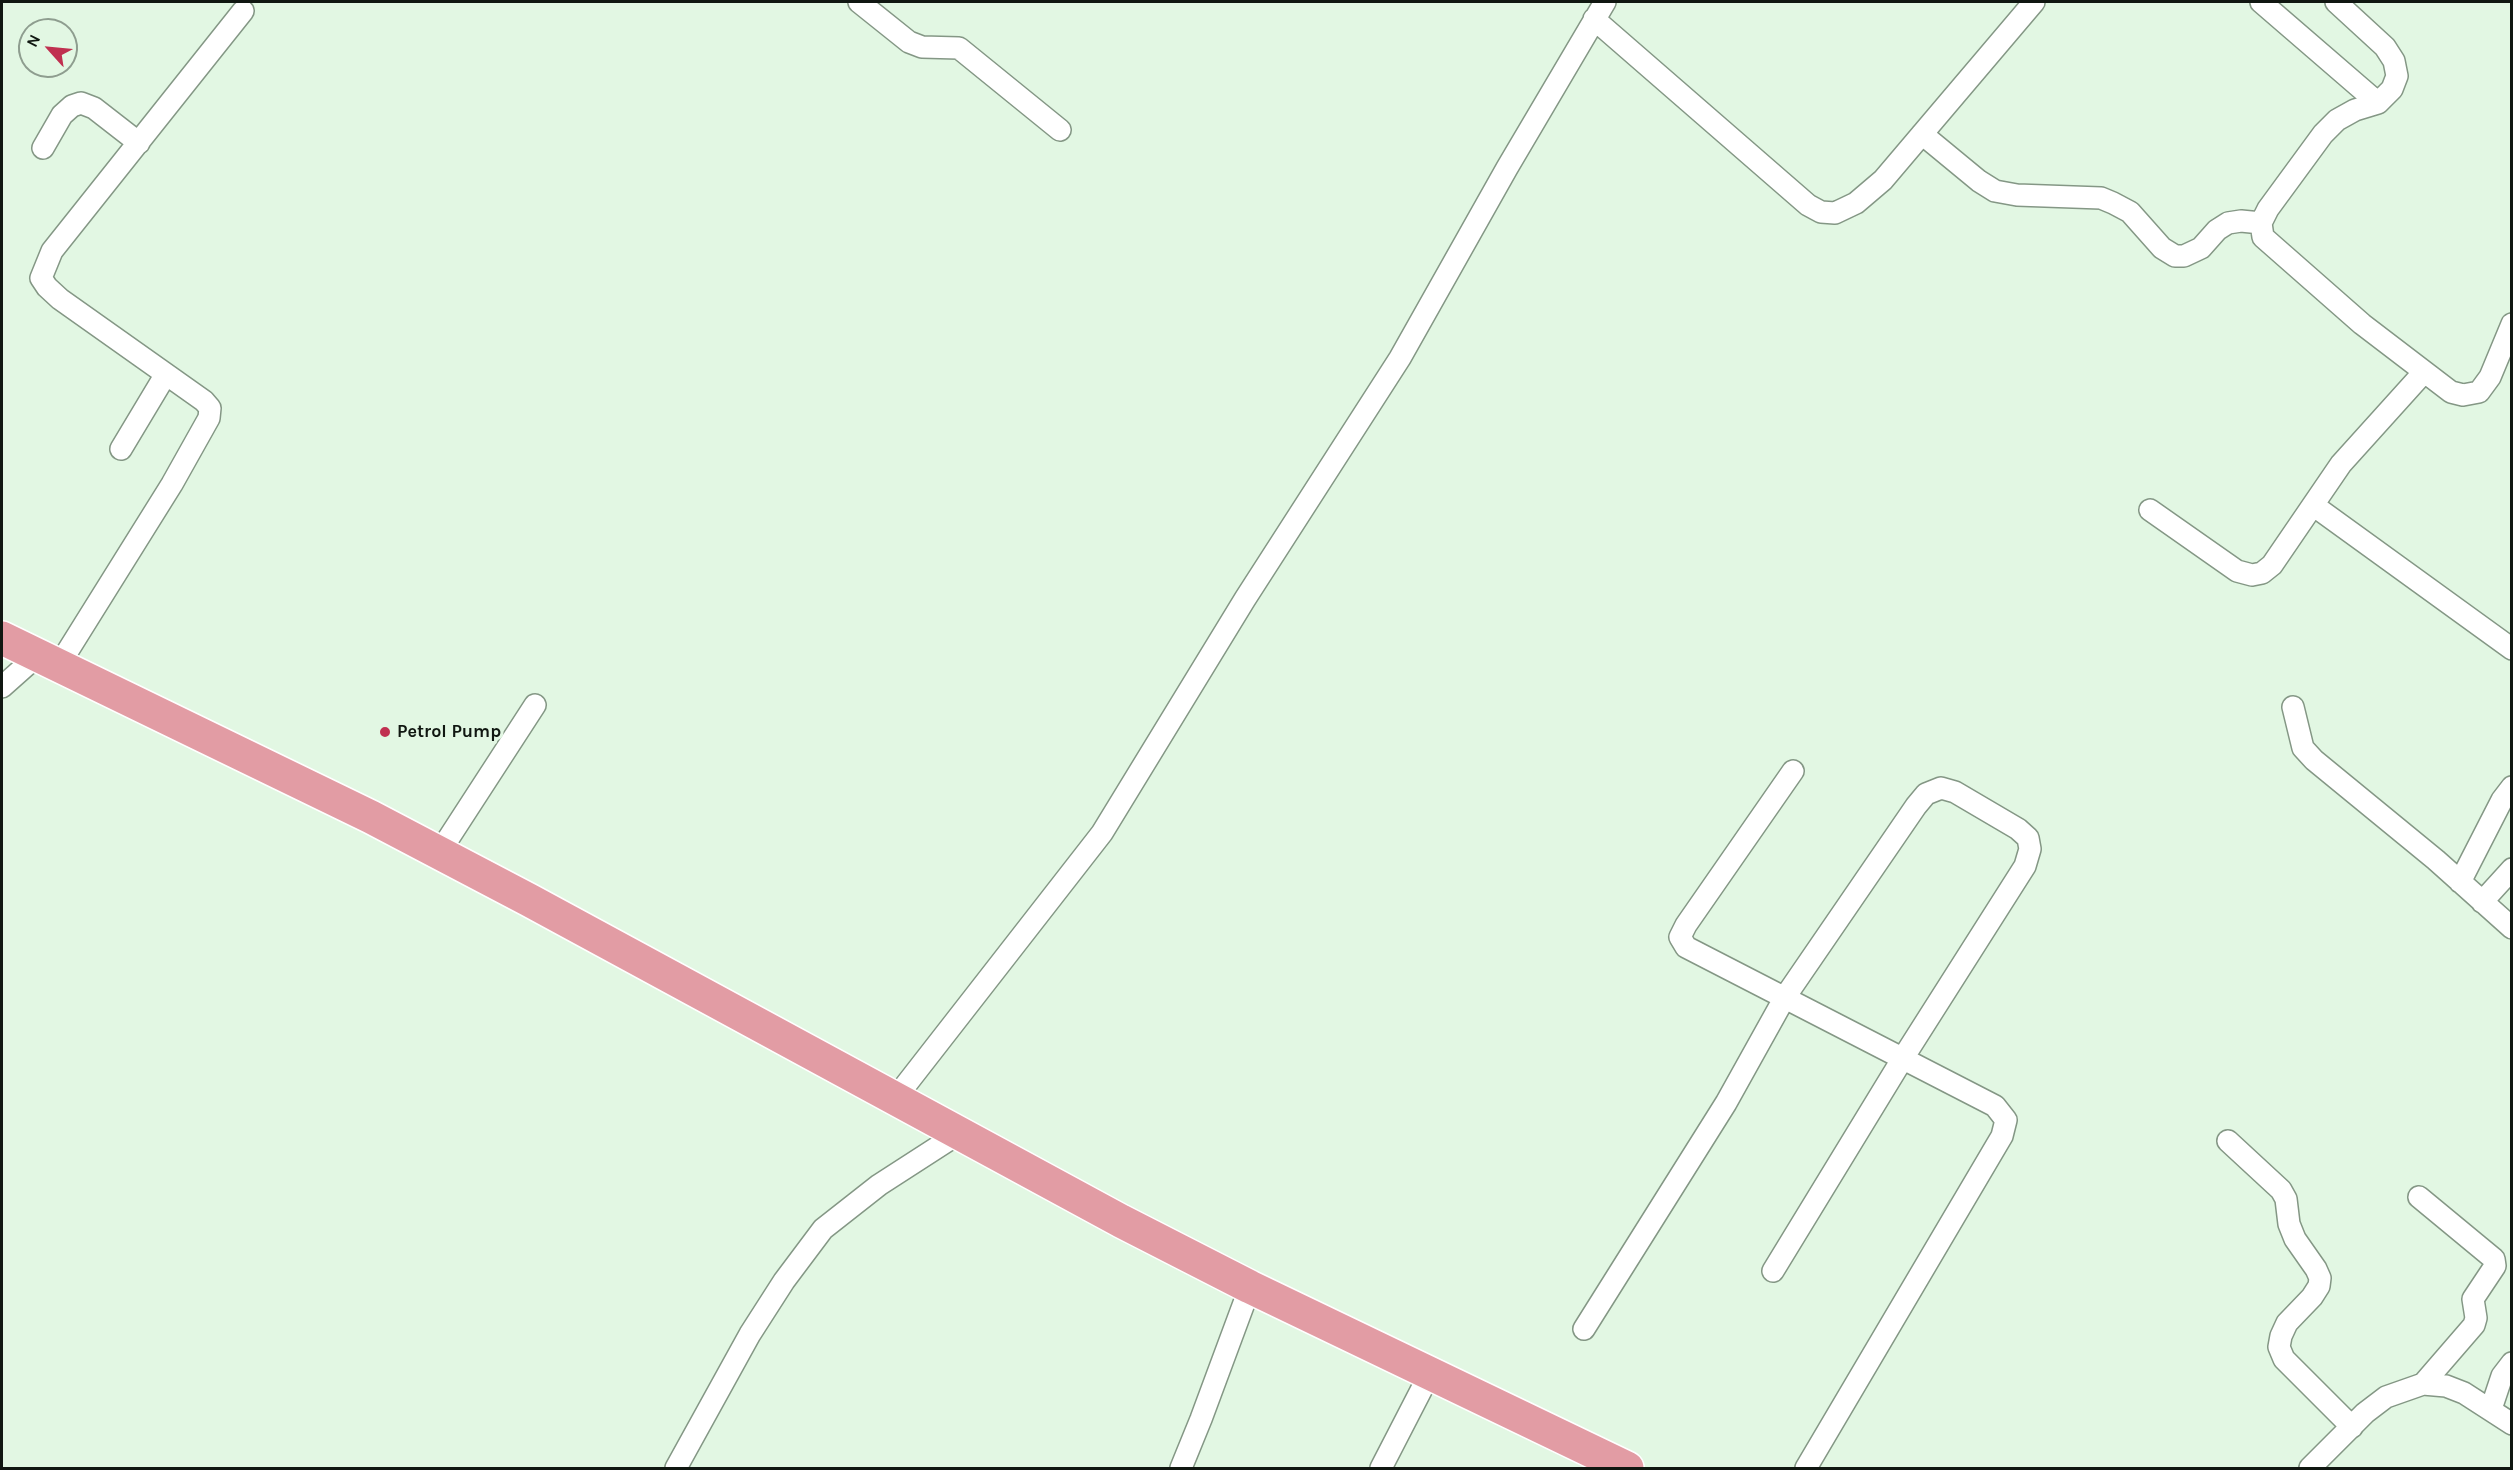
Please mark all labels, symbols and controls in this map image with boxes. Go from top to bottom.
north arrow [18,18,78,78]
text: N [22,31,44,50]
place label: Petrol Pump [397,721,501,743]
marker: Petrol Pump [378,725,392,739]

